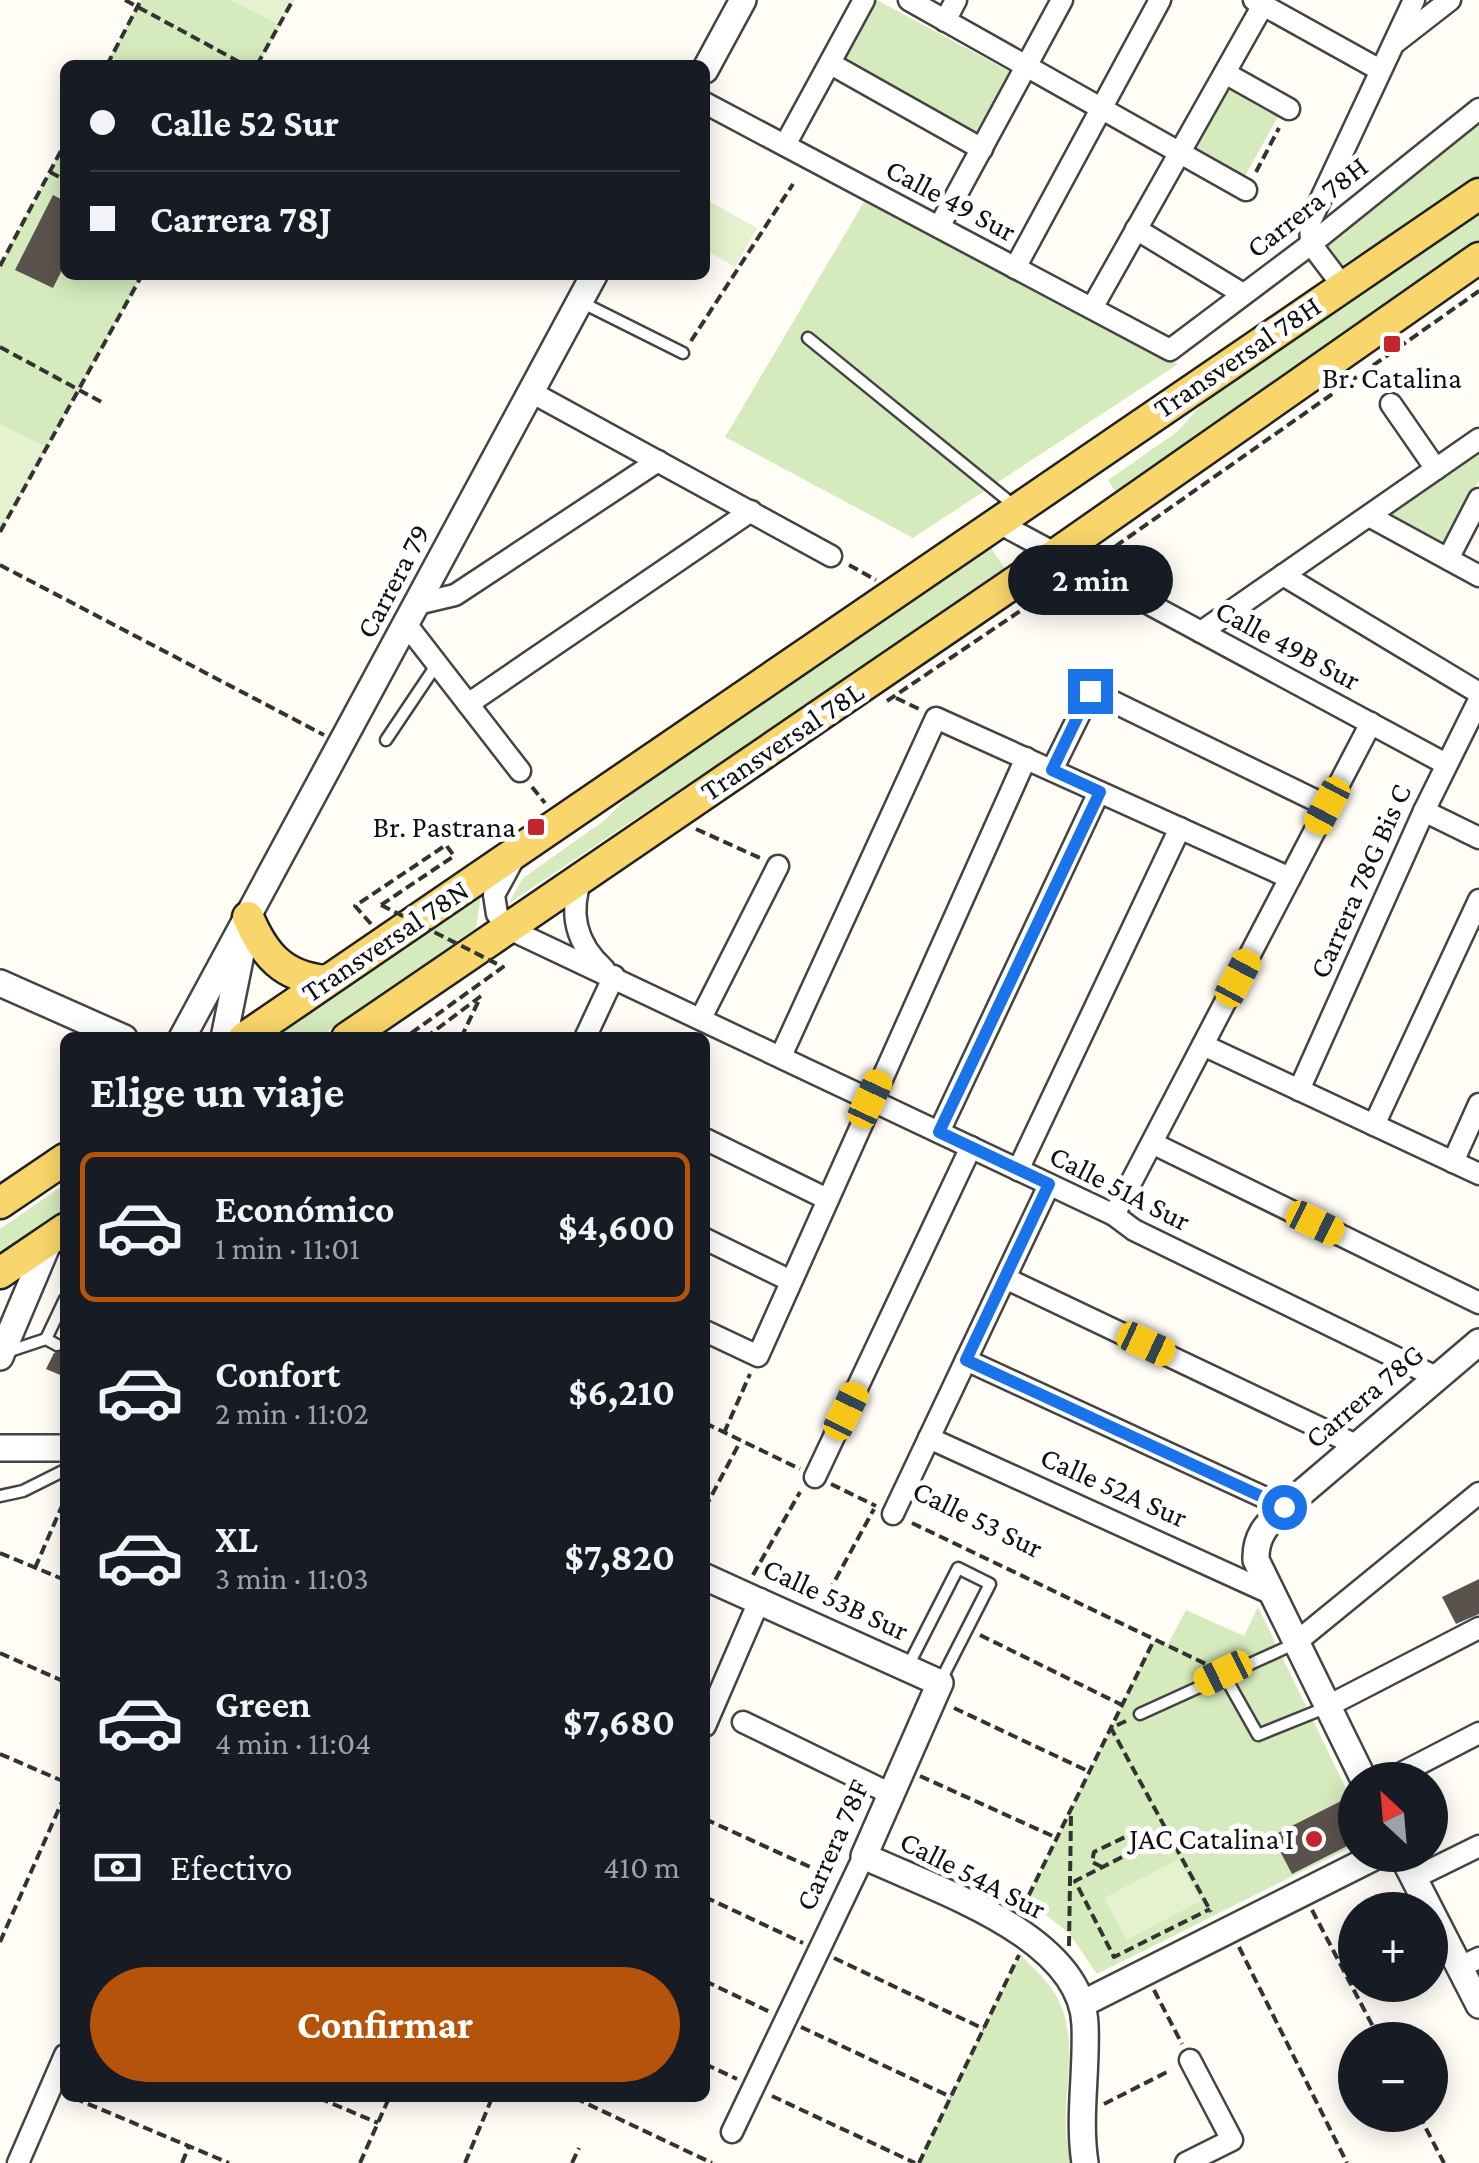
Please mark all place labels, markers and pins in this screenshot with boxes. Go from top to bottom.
marker: Br. Catalina [1381,333,1403,355]
place label: Br. Catalina [1322,361,1462,394]
place label: Br. Pastrana [373,810,516,843]
marker: Br. Pastrana [525,816,547,838]
place label: JAC Catalina I [1126,1822,1294,1855]
marker: JAC Catalina I [1303,1828,1325,1850]

